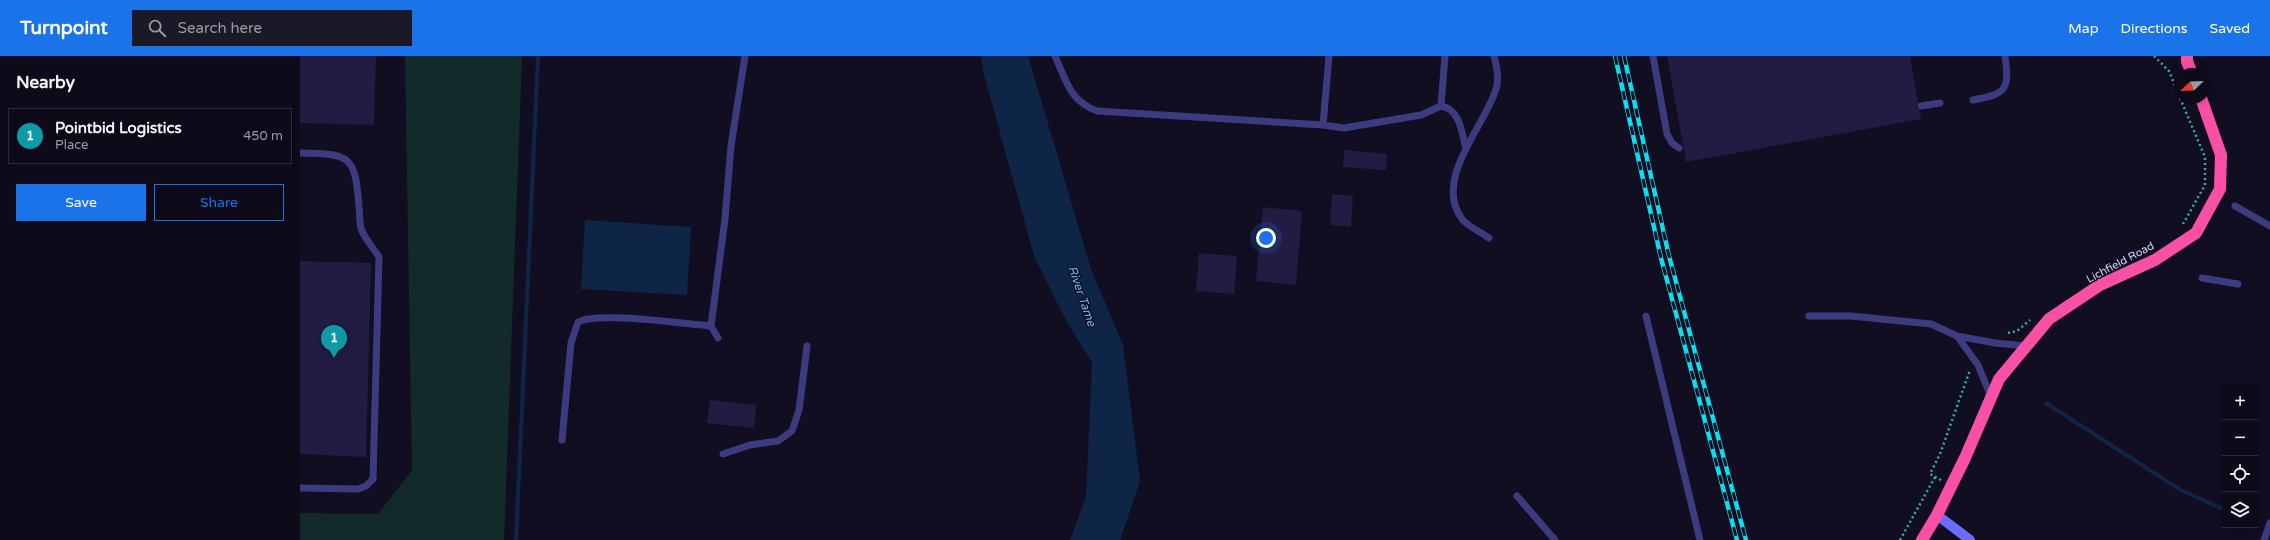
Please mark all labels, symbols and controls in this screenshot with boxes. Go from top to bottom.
search box [132,10,412,46]
text: Turnpoint [20,17,108,39]
icon: search [146,17,168,39]
text: Search here [178,19,262,37]
text: Map [2068,20,2099,37]
text: Directions [2121,20,2188,37]
text: Saved [2210,20,2250,37]
north arrow [2174,68,2210,104]
text: Nearby [16,72,75,93]
text: Pointbid Logistics [55,119,182,137]
text: 1 [26,128,34,144]
text: 450 m [243,128,283,144]
text: Place [55,137,88,153]
button: Save [16,184,146,221]
button: Share [154,184,284,221]
your location [1256,228,1276,248]
street label: Lichfield Road [2084,239,2156,286]
water label: River Tame [1065,264,1099,329]
pin: 1 [321,325,347,358]
map controls [2222,384,2258,528]
button: + [2222,384,2258,420]
button: − [2222,420,2258,456]
button: locate [2222,456,2258,492]
button: layers [2222,492,2258,528]

